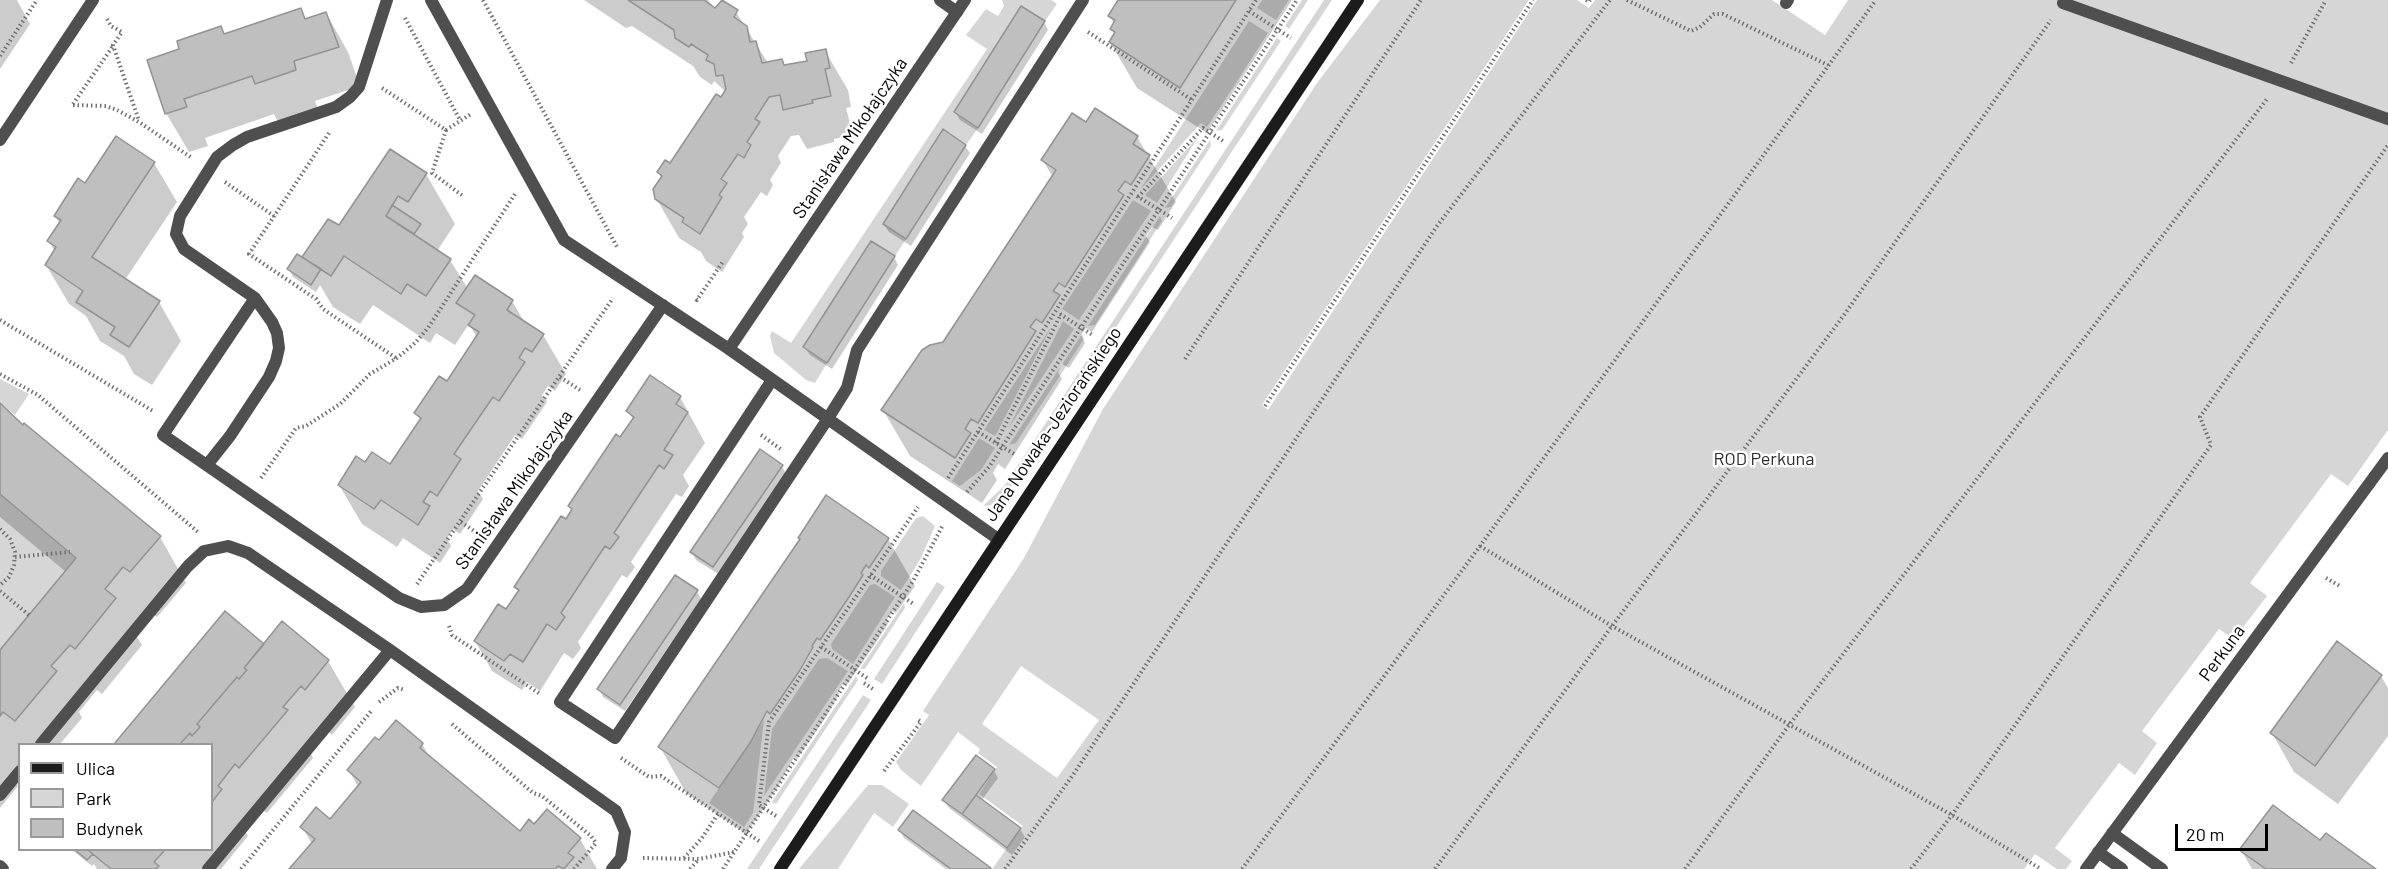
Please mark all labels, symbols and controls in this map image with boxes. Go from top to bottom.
street label: Stanisława Mikołajczyka [788,53,912,223]
street label: Jana Nowaka-Jeziorańskiego [980,323,1126,525]
street label: Stanisława Mikołajczyka [451,406,577,574]
park label: ROD Perkuna [1714,448,1814,470]
street label: Perkuna [2194,621,2250,685]
legend [18,743,213,851]
text: Ulica [76,757,115,779]
text: Park [76,787,111,809]
scale bar [2178,812,2271,850]
text: Budynek [76,817,143,839]
text: 20 m [2186,823,2224,845]

